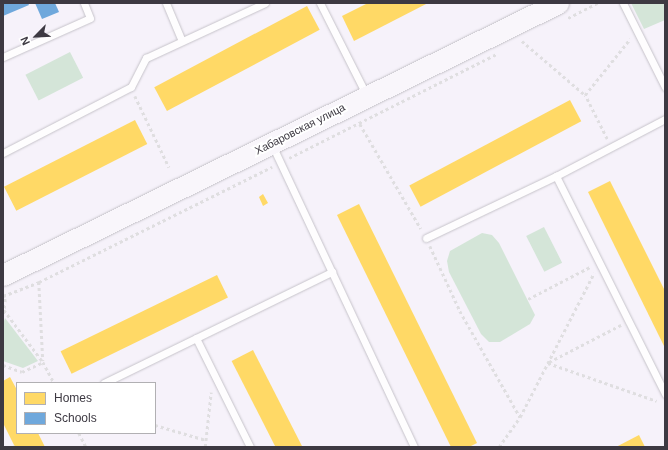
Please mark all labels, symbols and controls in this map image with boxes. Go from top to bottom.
north arrow [16,16,56,56]
text: N [18,35,32,47]
street label: Хабаровская улица [253,101,347,157]
legend [16,382,156,434]
text: Homes [54,391,92,405]
text: Schools [54,411,97,425]

